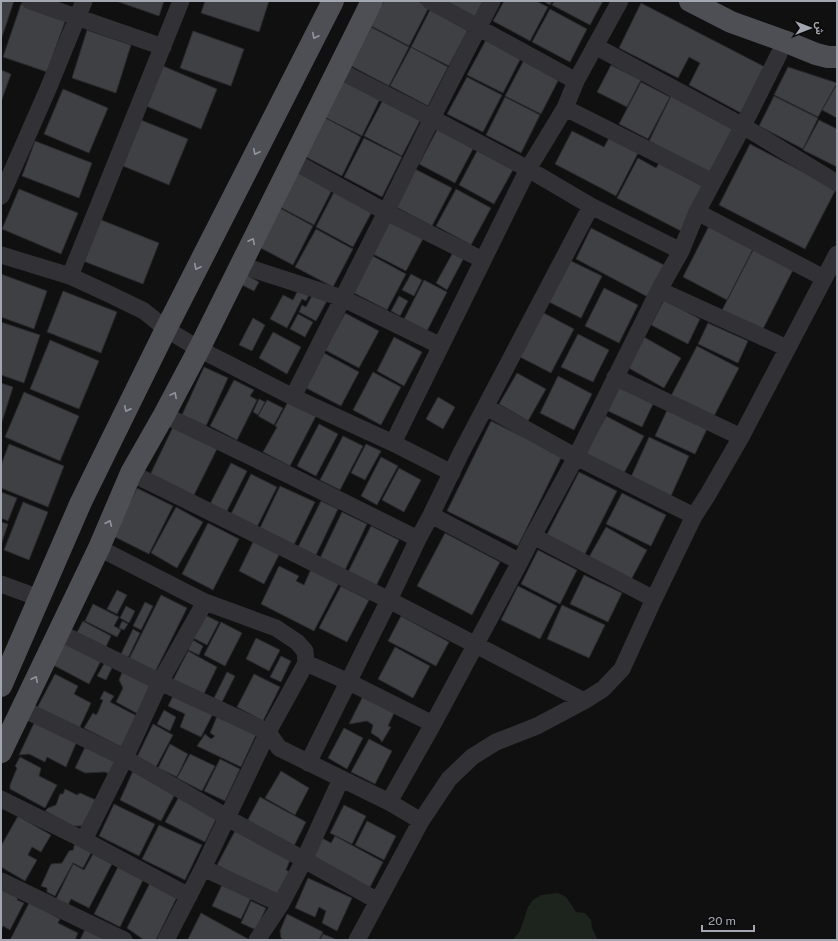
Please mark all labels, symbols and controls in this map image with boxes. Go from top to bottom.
north arrow [790,8,830,48]
text: ش [813,21,826,35]
one-way arrow [313,32,320,39]
one-way arrow [254,147,261,155]
one-way arrow [247,238,255,246]
one-way arrow [195,263,202,271]
one-way arrow [170,392,177,399]
one-way arrow [124,404,132,412]
one-way arrow [105,520,113,527]
one-way arrow [30,675,38,683]
scale bar [702,907,754,933]
text: 20 m [708,914,736,928]

